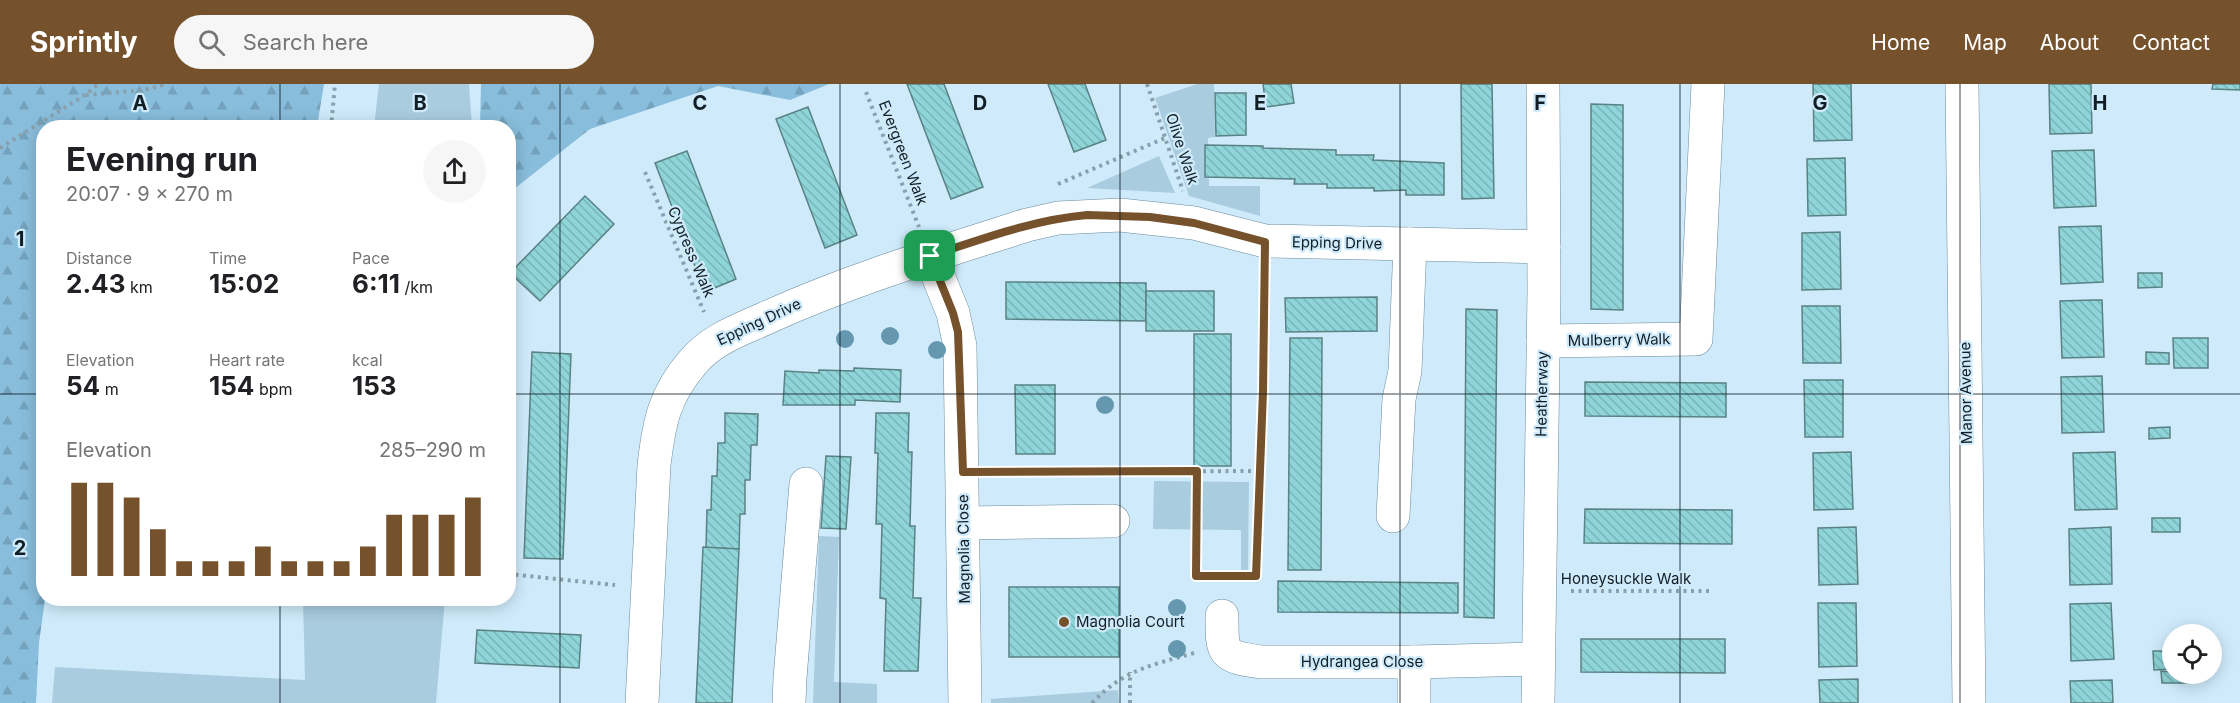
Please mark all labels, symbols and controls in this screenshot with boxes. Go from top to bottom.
search box [174,15,594,69]
text: Sprintly [30,25,138,59]
icon: search [195,26,228,59]
text: Search here [243,29,368,55]
text: Home [1871,30,1930,55]
text: Map [1963,30,2007,55]
text: About [2040,30,2099,55]
text: Contact [2132,30,2210,55]
text: A [133,91,148,115]
text: B [413,91,427,115]
text: C [693,91,707,115]
text: D [973,91,987,115]
text: E [1254,91,1266,115]
text: F [1534,91,1546,115]
text: G [1812,91,1828,115]
text: H [2093,91,2107,115]
street label: Evergreen Walk [875,98,932,209]
street label: Olive Walk [1162,111,1203,188]
text: Evening run [66,139,258,179]
button: share [423,140,486,203]
text: 20:07 · 9 × 270 m [66,182,233,206]
street label: Cypress Walk [664,203,719,301]
text: 1 [16,227,24,251]
pin [904,230,955,281]
street label: Epping Drive [1292,232,1382,253]
icon: arrive [913,239,946,272]
text: Distance [66,248,132,268]
text: Time [209,248,247,268]
text: Pace [352,248,390,268]
text: 2.43 [66,268,125,299]
text: 15:02 [209,268,279,299]
text: 6:11 [352,268,400,299]
text: km [125,277,153,297]
text: /km [400,277,433,297]
street label: Epping Drive [714,294,804,349]
street label: Mulberry Walk [1567,329,1671,350]
street label: Manor Avenue [1955,342,1976,444]
text: Elevation [66,350,135,370]
text: Heart rate [209,350,285,370]
text: kcal [352,350,383,370]
street label: Heatherway [1531,350,1552,437]
text: 54 [66,370,100,401]
text: 154 [209,370,254,401]
text: 153 [352,370,397,401]
text: m [100,379,119,399]
text: bpm [254,379,293,399]
text: Elevation [66,438,152,462]
text: 285–290 m [379,438,486,462]
street label: Magnolia Close [953,494,974,604]
text: 2 [14,536,26,560]
street label: Honeysuckle Walk [1561,569,1692,588]
place label: Magnolia Court [1076,612,1185,631]
marker: Magnolia Court [1057,615,1071,629]
map controls [2162,624,2222,684]
button: locate [2162,624,2222,684]
street label: Hydrangea Close [1301,652,1423,671]

